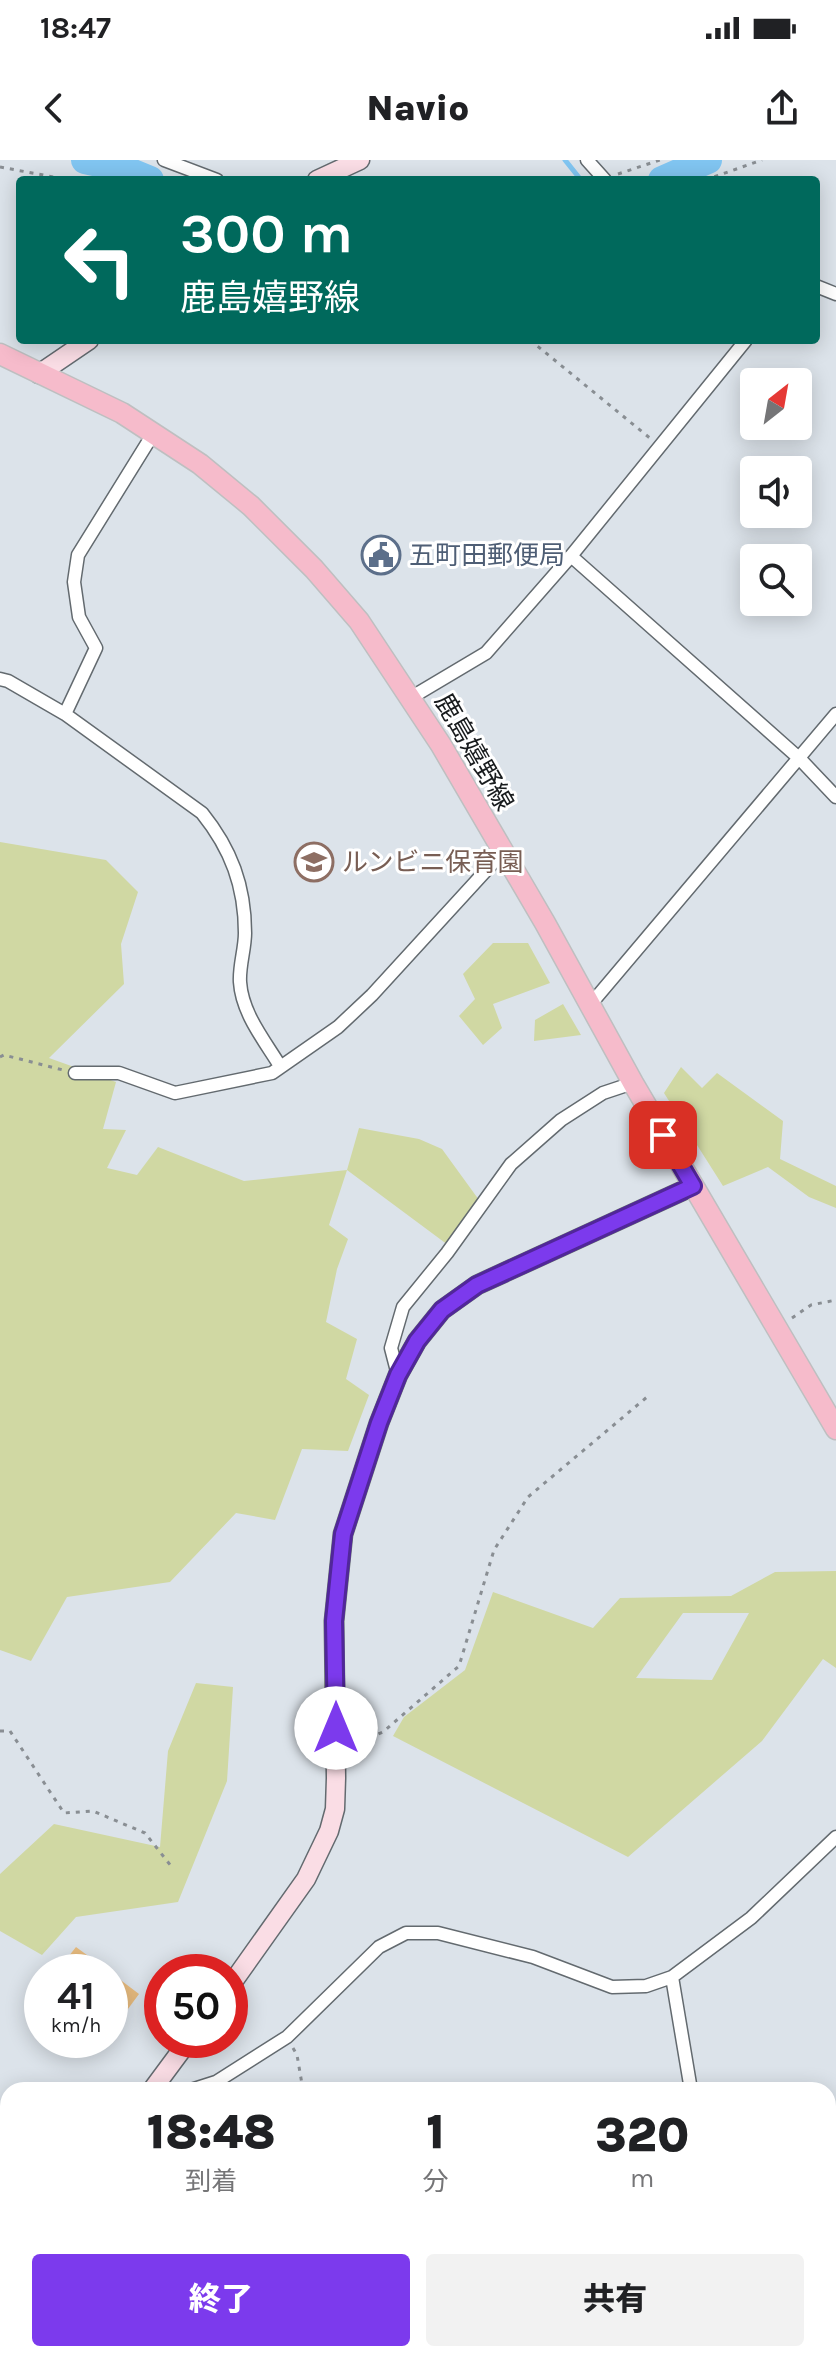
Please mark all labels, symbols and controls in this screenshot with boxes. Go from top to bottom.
text: 18:47 [40,10,111,46]
icon: back [32,86,76,130]
icon: share [760,86,804,130]
text: Navio [367,87,469,129]
text: 300 m [180,201,353,266]
icon: left [48,208,152,312]
text: 鹿島嬉野線 [180,277,360,319]
north arrow [740,368,812,440]
map controls [740,368,812,616]
button: sound [740,456,812,528]
public building icon: 五町田郵便局 [360,534,402,576]
place label: 五町田郵便局 [409,540,565,571]
button: search [740,544,812,616]
street label: 鹿島嬉野線 [428,688,520,816]
school or university icon: ルンビニ保育園 [293,841,335,883]
place label: ルンビニ保育園 [342,847,523,878]
pin [629,1101,697,1169]
icon: arrive [641,1113,685,1157]
position arrow [294,1686,378,1770]
speed limit sign: 50 [144,1954,248,2058]
text: 41 [57,1972,95,2019]
text: km/h [51,2014,101,2037]
text: 18:48 [147,2104,276,2160]
text: 1 [426,2104,445,2160]
text: 320 [595,2107,689,2163]
text: m [630,2163,654,2194]
text: 到着 [185,2166,237,2197]
text: 分 [422,2166,448,2197]
button: 終了 [32,2254,410,2346]
button: 共有 [426,2254,804,2346]

